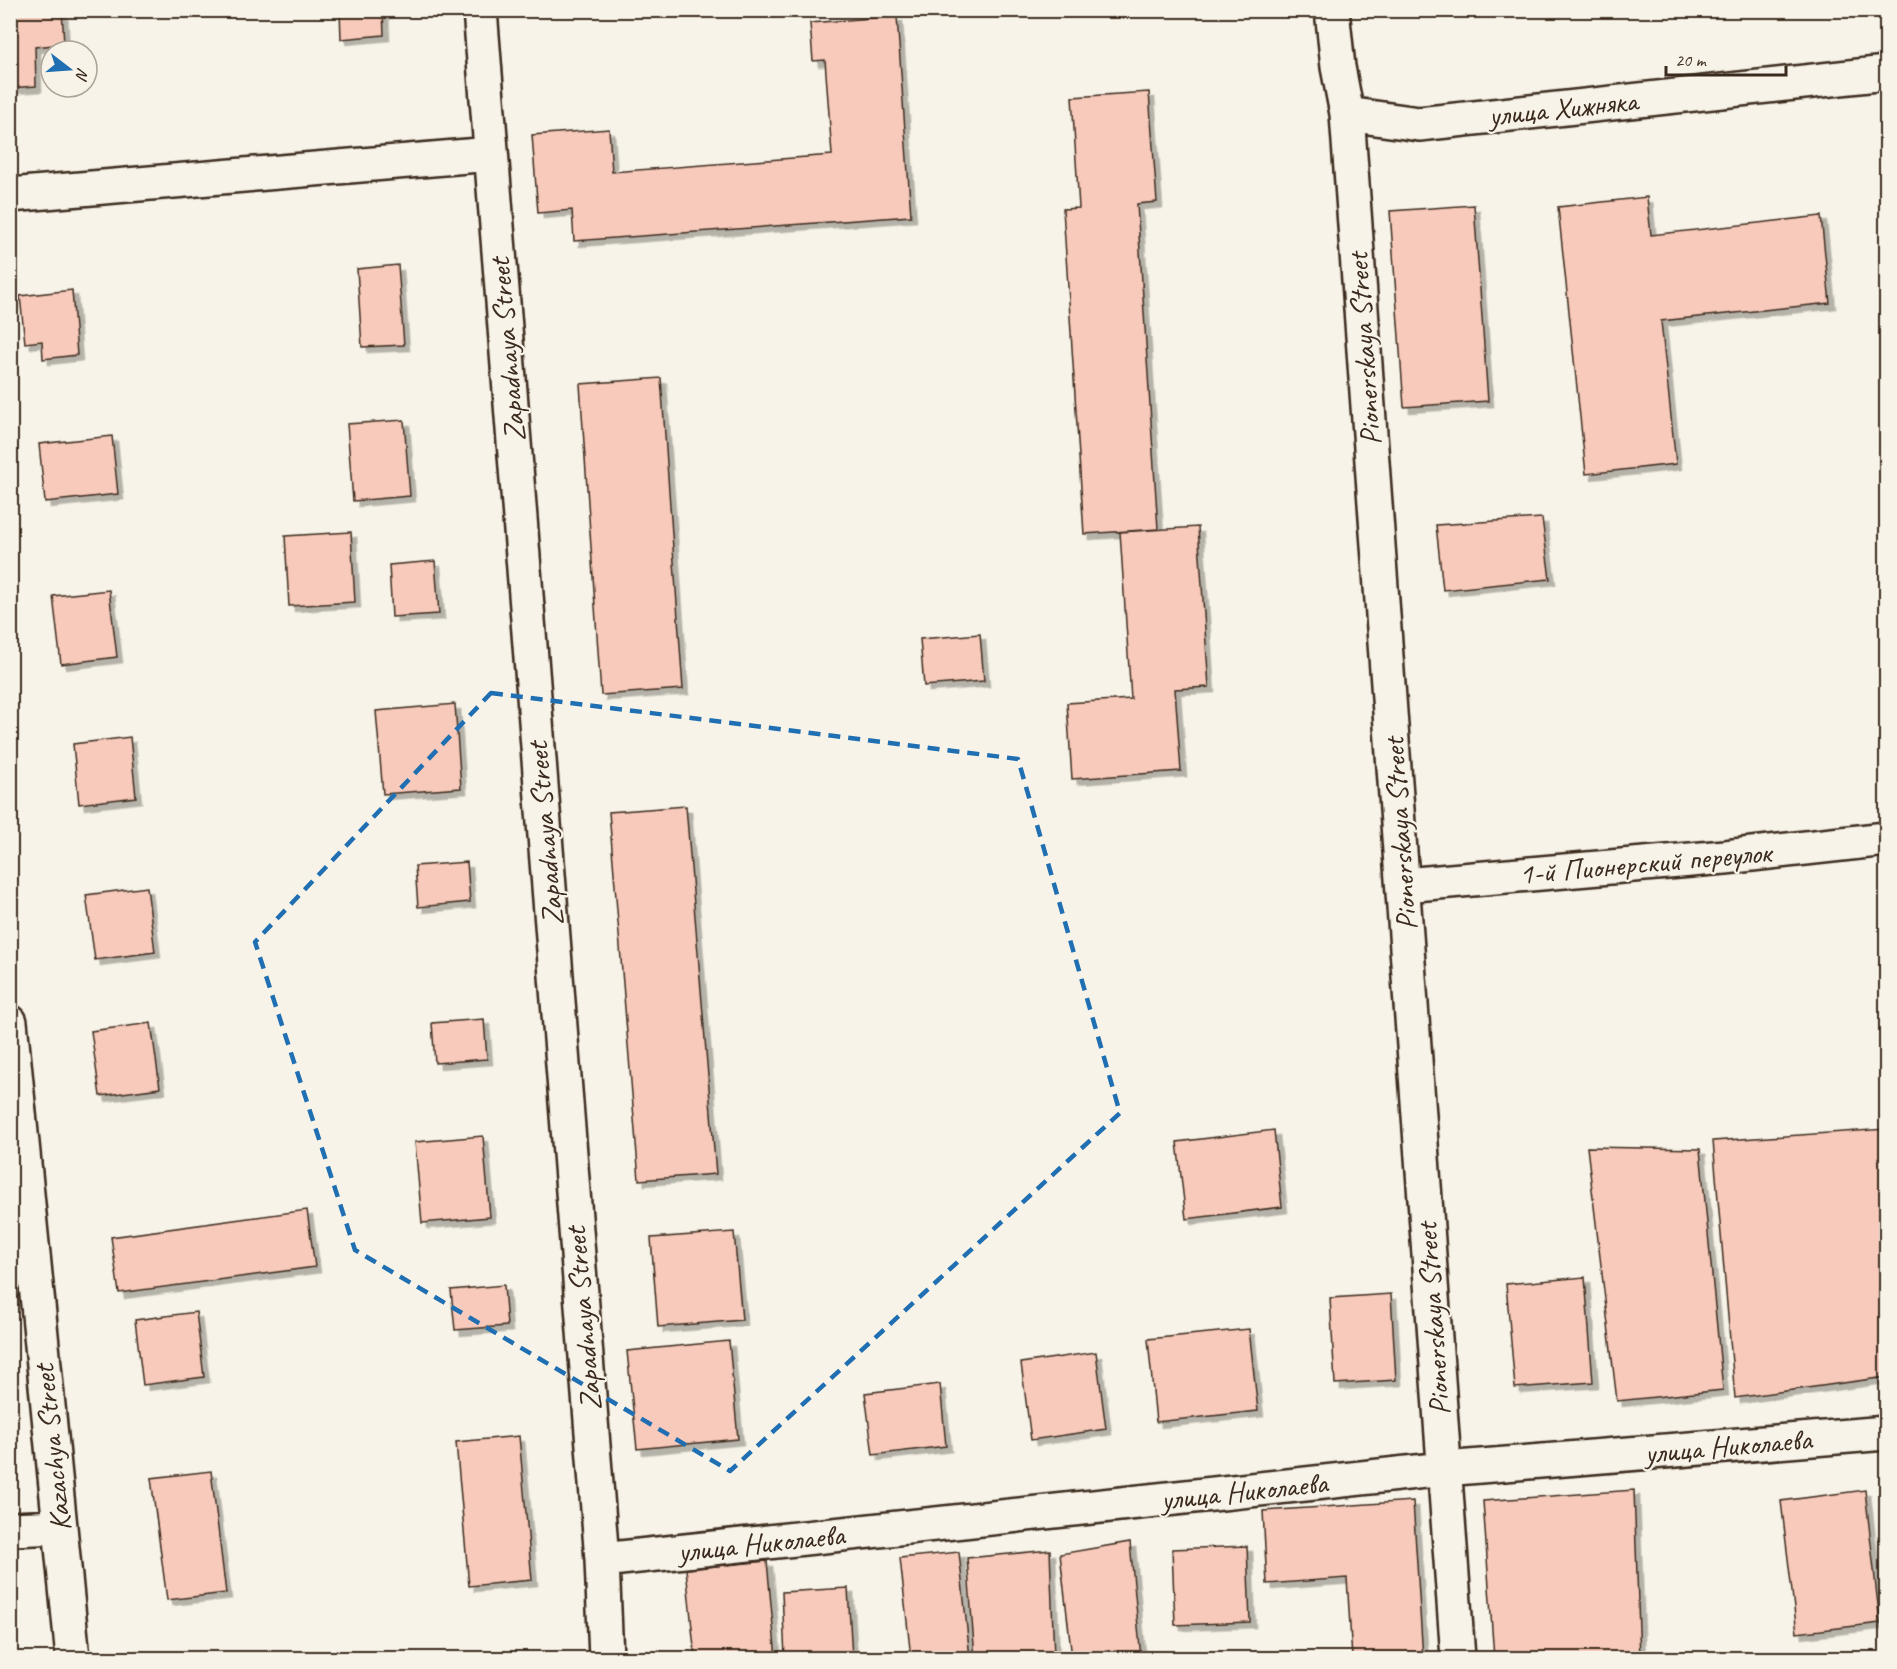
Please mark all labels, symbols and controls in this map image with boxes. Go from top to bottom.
north arrow [39,39,99,99]
scale bar [1666,39,1786,77]
text: 20 m [1675,49,1708,71]
text: N [70,65,93,84]
street label: улица Хижняка [1485,81,1642,135]
street label: Pionerskaya Street [1338,248,1390,447]
street label: Zapadnaya Street [480,254,534,443]
street label: Pionerskaya Street [1374,733,1426,932]
street label: Zapadnaya Street [518,738,572,927]
street label: 1-й Пионерский переулок [1518,833,1775,893]
street label: Pionerskaya Street [1407,1218,1459,1417]
street label: Zapadnaya Street [556,1223,610,1412]
street label: Kazachya Street [24,1360,80,1533]
street label: улица Николаева [1641,1420,1815,1472]
street label: улица Николаева [1157,1463,1331,1519]
street label: улица Николаева [674,1515,848,1571]

